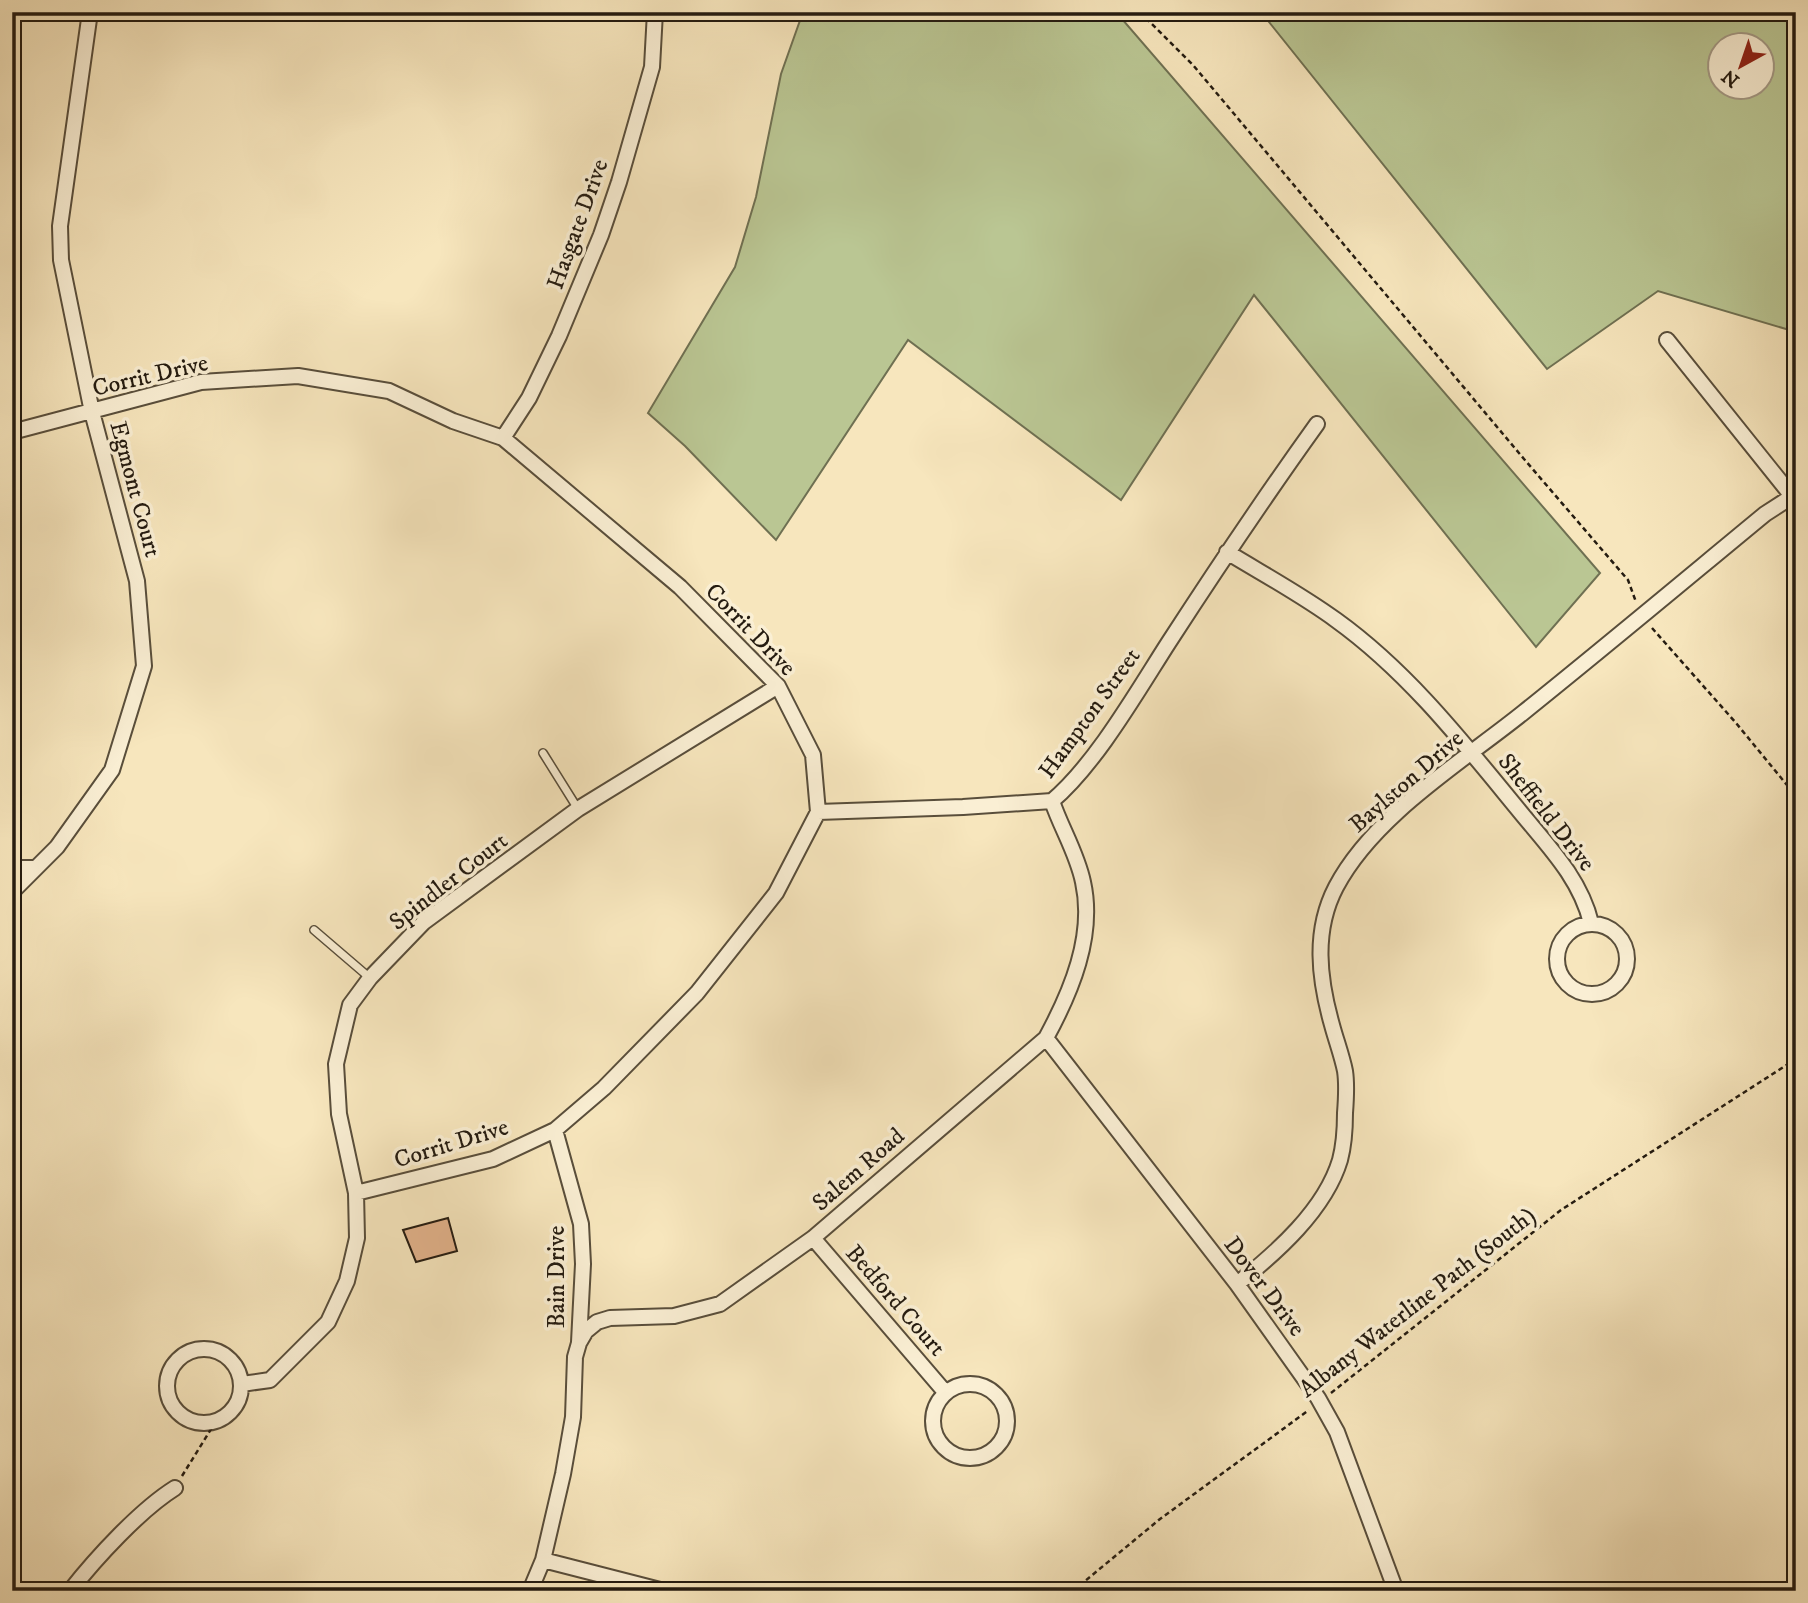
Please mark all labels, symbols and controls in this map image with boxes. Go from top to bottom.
north arrow [1706,32,1776,102]
text: N [1717,64,1744,92]
street label: Hasgate Drive [541,155,615,294]
street label: Corrit Drive [89,348,211,404]
street label: Egmont Court [103,418,168,561]
street label: Corrit Drive [699,577,802,683]
street label: Hampton Street [1032,642,1147,785]
street label: Baylston Drive [1343,724,1470,840]
street label: Sheffield Drive [1491,748,1602,878]
street label: Spindler Court [383,826,514,937]
street label: Corrit Drive [391,1112,512,1176]
street label: Salem Road [806,1121,911,1218]
street label: Albany Waterline Path (South) [1293,1201,1542,1405]
street label: Bain Drive [542,1226,572,1328]
street label: Dover Drive [1217,1231,1312,1343]
street label: Bedford Court [839,1239,952,1363]

